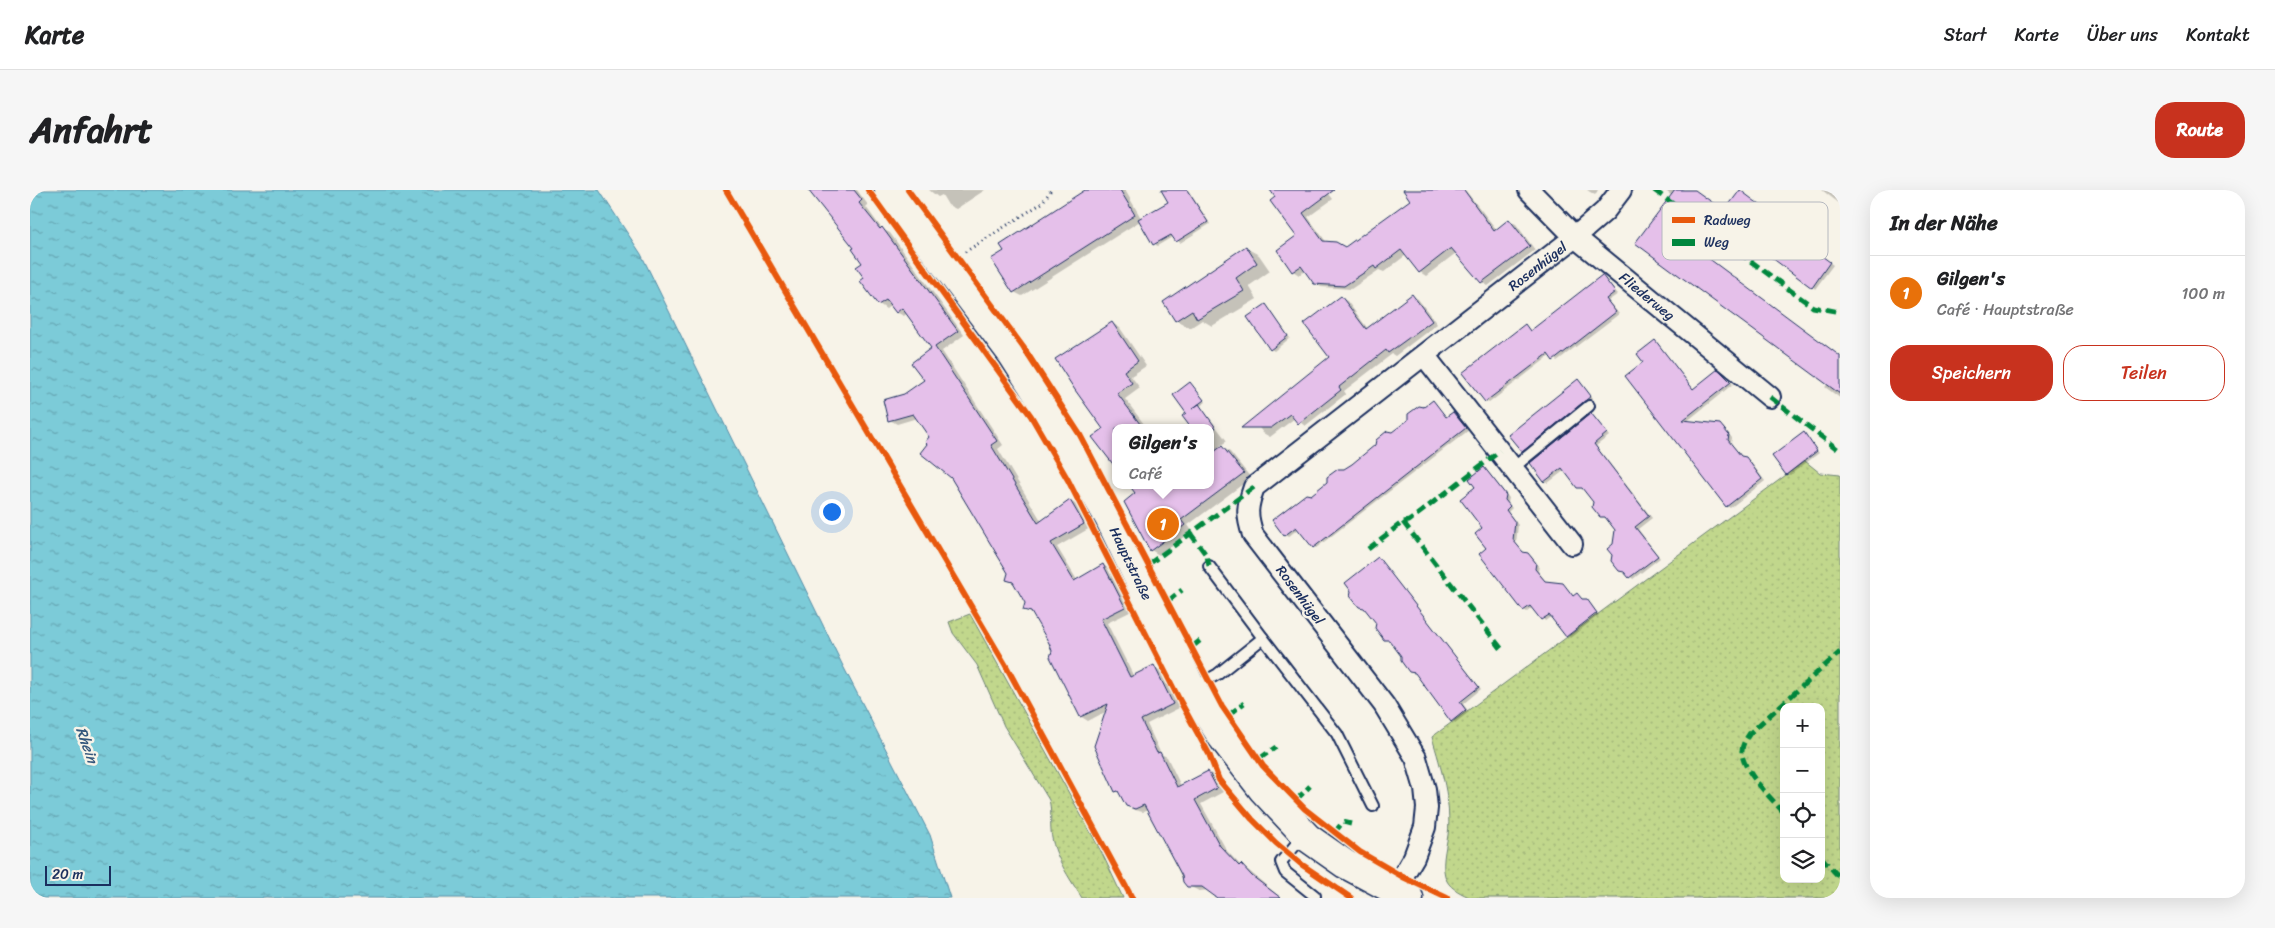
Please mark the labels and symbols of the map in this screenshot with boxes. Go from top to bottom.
legend [1662,202,1828,260]
text: Radweg [1704,208,1751,233]
text: Weg [1704,230,1729,255]
street label: Rosenhügel [1502,234,1573,298]
street label: Fliederweg [1613,265,1681,327]
your location [819,499,845,525]
pin: 1 [1147,505,1179,543]
street label: Hauptstraße [1102,522,1160,605]
street label: Rosenhügel [1269,560,1331,631]
water label: Rhein [68,723,106,769]
scale bar [45,863,111,886]

